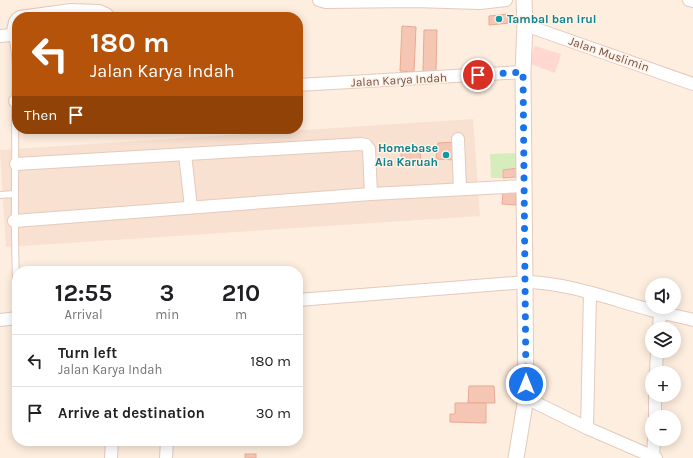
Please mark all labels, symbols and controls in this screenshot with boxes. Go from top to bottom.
place label: Tambal ban irul [507,12,596,26]
marker: Tambal ban irul [494,14,504,24]
text: 180 m [90,26,169,59]
icon: left [24,28,76,80]
street label: Jalan Muslimin [567,34,651,74]
pin [461,58,495,92]
text: Jalan Karya Indah [90,60,235,82]
icon: arrive [467,64,489,86]
street label: Jalan Karya Indah [351,70,447,90]
icon: arrive [65,104,87,126]
text: Then [24,106,57,124]
place label: Homebase Aia Karuah [375,141,438,169]
marker: Homebase Aia Karuah [441,150,451,160]
map controls [645,278,681,446]
button: sound [645,278,681,314]
text: 12:55 [55,279,112,307]
text: 3 [160,279,175,307]
text: 210 [222,279,260,307]
text: Arrival [65,307,103,322]
text: min [155,307,179,322]
text: m [235,307,247,322]
button: layers [645,322,681,358]
text: Turn left [58,344,117,362]
icon: left [24,350,46,372]
text: 180 m [250,352,291,370]
text: Jalan Karya Indah [58,362,162,377]
position arrow [505,363,547,405]
button: + [645,366,681,402]
icon: arrive [24,402,46,424]
text: Arrive at destination [58,404,205,422]
text: 30 m [256,404,291,422]
button: − [645,410,681,446]

